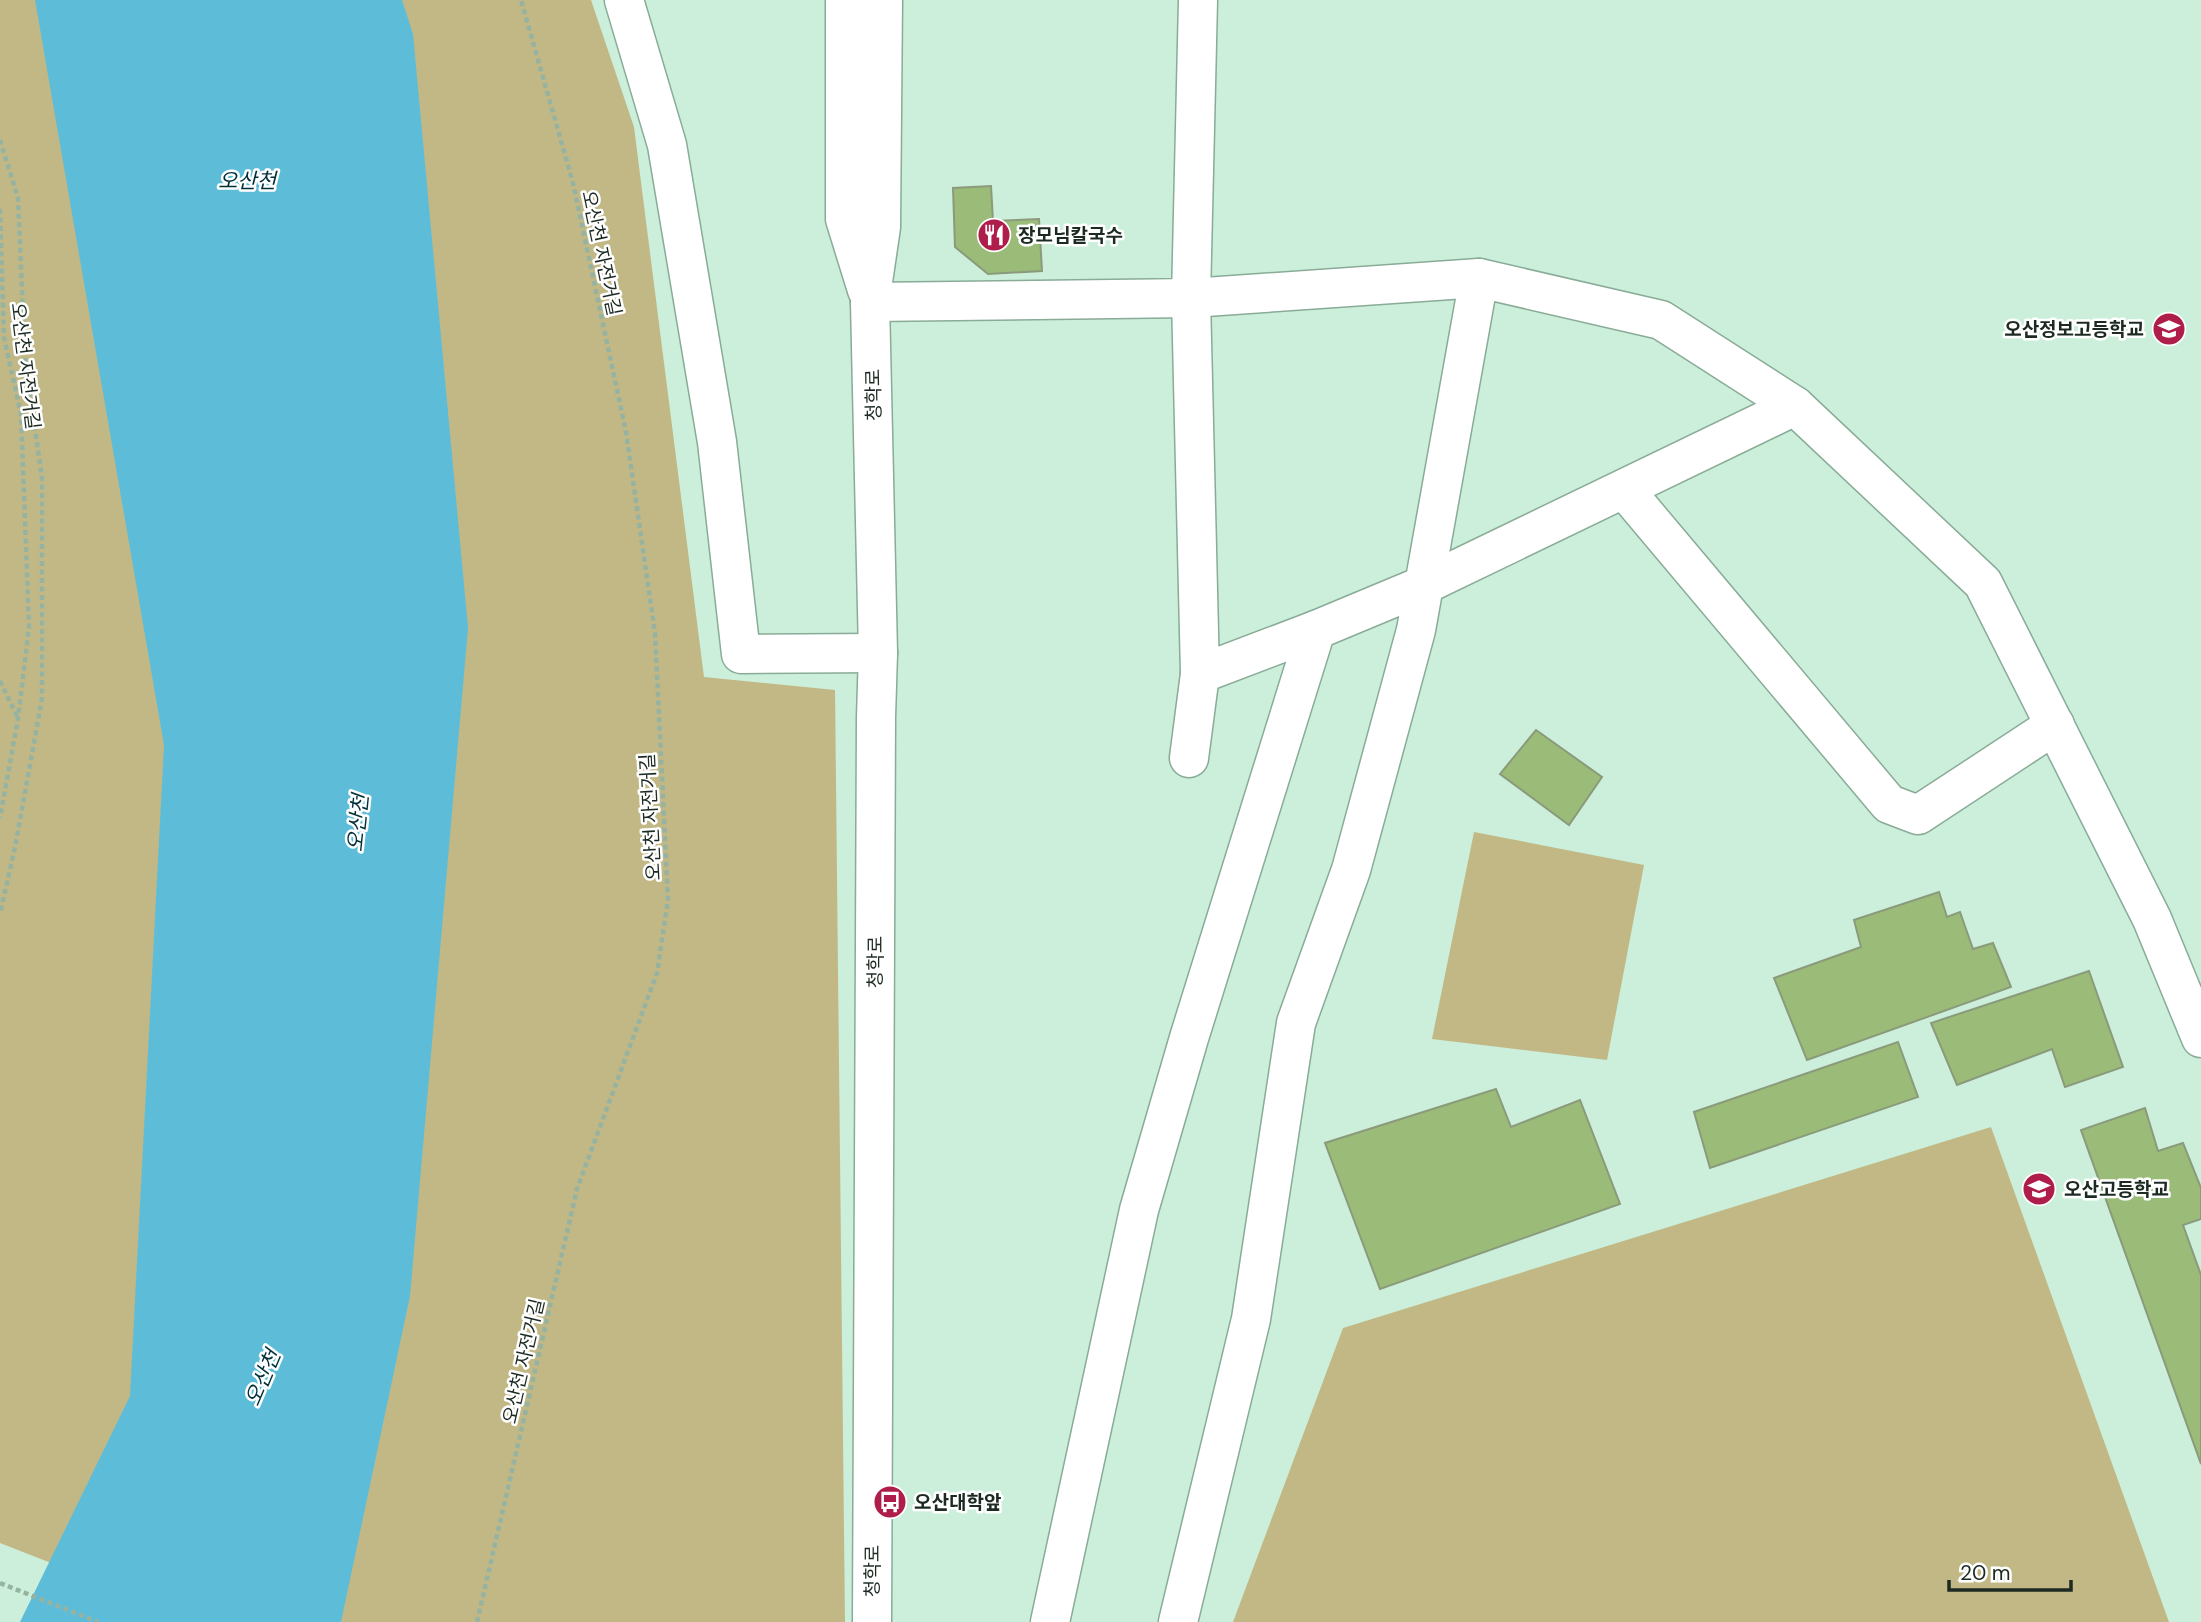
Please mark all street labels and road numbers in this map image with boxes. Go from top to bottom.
street label: 오산천 자전거길 [576,188,627,318]
street label: 오산천 자전거길 [5,301,46,431]
street label: 청학로 [861,369,886,421]
street label: 오산천 자전거길 [635,753,666,881]
street label: 청학로 [863,936,888,988]
street label: 오산천 자전거길 [497,1296,550,1426]
street label: 청학로 [860,1545,885,1597]

